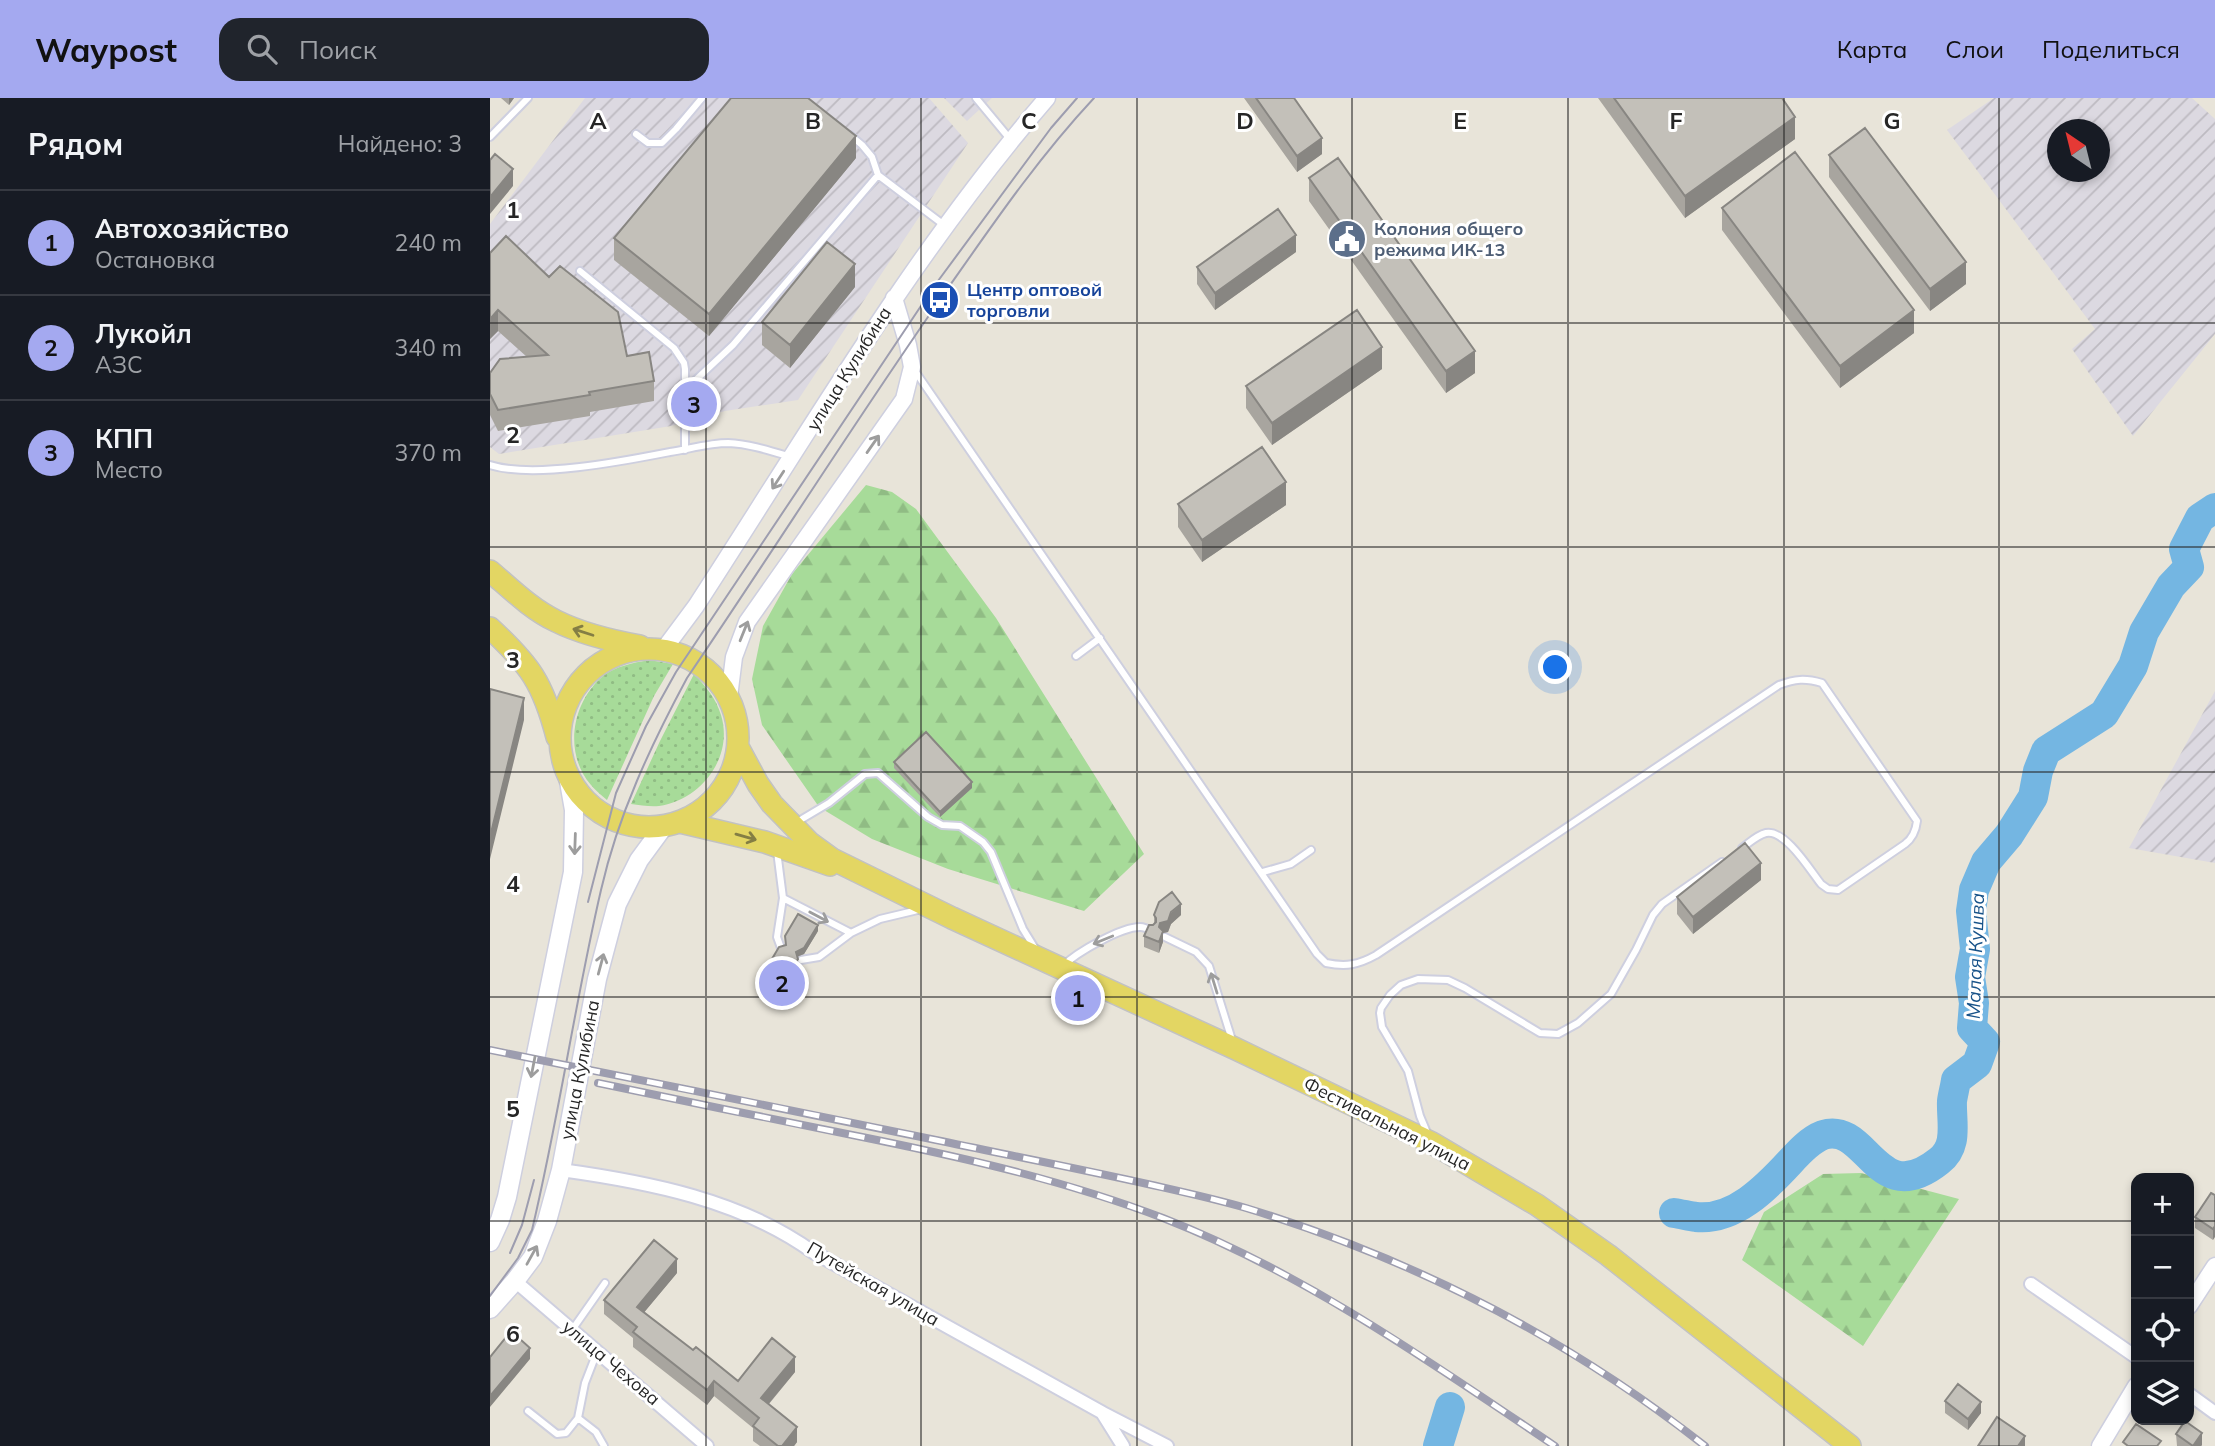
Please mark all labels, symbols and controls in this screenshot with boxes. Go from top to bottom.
search box [219,18,709,81]
text: Waypost [35,29,177,70]
icon: search [243,30,281,68]
text: Поиск [299,33,377,66]
text: Карта [1837,34,1907,64]
text: Слои [1945,34,2004,64]
text: Поделиться [2042,34,2180,64]
text: A [589,106,607,135]
text: B [805,106,821,135]
text: C [1021,106,1037,135]
text: D [1236,106,1254,135]
text: E [1453,106,1467,135]
text: F [1669,106,1683,135]
text: G [1883,106,1901,135]
north arrow [2047,119,2110,182]
text: Рядом [28,125,123,163]
text: Найдено: 3 [338,129,462,158]
text: 1 [506,195,520,224]
text: Автохозяйство [95,212,289,245]
place label: Колония общего режима ИК-13 [1374,217,1523,261]
public building icon: Колония общего режима ИК-13 [1326,218,1368,260]
text: 1 [44,228,58,257]
text: 240 m [394,228,462,257]
text: Остановка [95,245,215,274]
place label: Центр оптовой торговли [967,278,1102,322]
bus stop icon: Центр оптовой торговли [919,279,961,321]
street label: улица Кулибина [801,302,896,435]
text: Лукойл [95,317,192,350]
text: 2 [44,333,58,362]
text: 340 m [394,333,462,362]
text: АЗС [95,350,143,379]
pin: 3 [671,378,717,430]
text: 2 [506,420,520,449]
text: КПП [95,422,153,455]
one-way arrow [866,434,880,454]
text: 3 [44,438,58,467]
text: 370 m [394,438,462,467]
text: Место [95,455,163,484]
one-way arrow [771,469,785,489]
one-way arrow [739,621,752,642]
one-way arrow [573,624,595,637]
text: 3 [506,645,520,674]
your location [1538,650,1572,684]
one-way arrow [734,831,757,844]
one-way arrow [568,832,581,855]
text: 4 [506,869,520,898]
water label: Малая Кушва [1961,893,1989,1019]
one-way arrow [808,910,829,924]
one-way arrow [1092,934,1114,947]
one-way arrow [595,953,608,975]
pin: 2 [759,957,805,1009]
pin: 1 [1055,972,1101,1024]
one-way arrow [1207,972,1220,994]
street label: улица Кулибина [555,998,604,1142]
one-way arrow [526,1055,539,1078]
street label: Фестивальная улица [1300,1072,1474,1176]
text: 5 [506,1094,520,1123]
map controls [2131,1173,2194,1425]
button: + [2131,1173,2194,1236]
street label: Путейская улица [803,1236,944,1331]
button: − [2131,1236,2194,1299]
one-way arrow [525,1246,539,1266]
button: locate [2131,1299,2194,1362]
street label: улица Чехова [558,1315,665,1410]
text: 6 [506,1319,520,1348]
button: layers [2131,1362,2194,1425]

